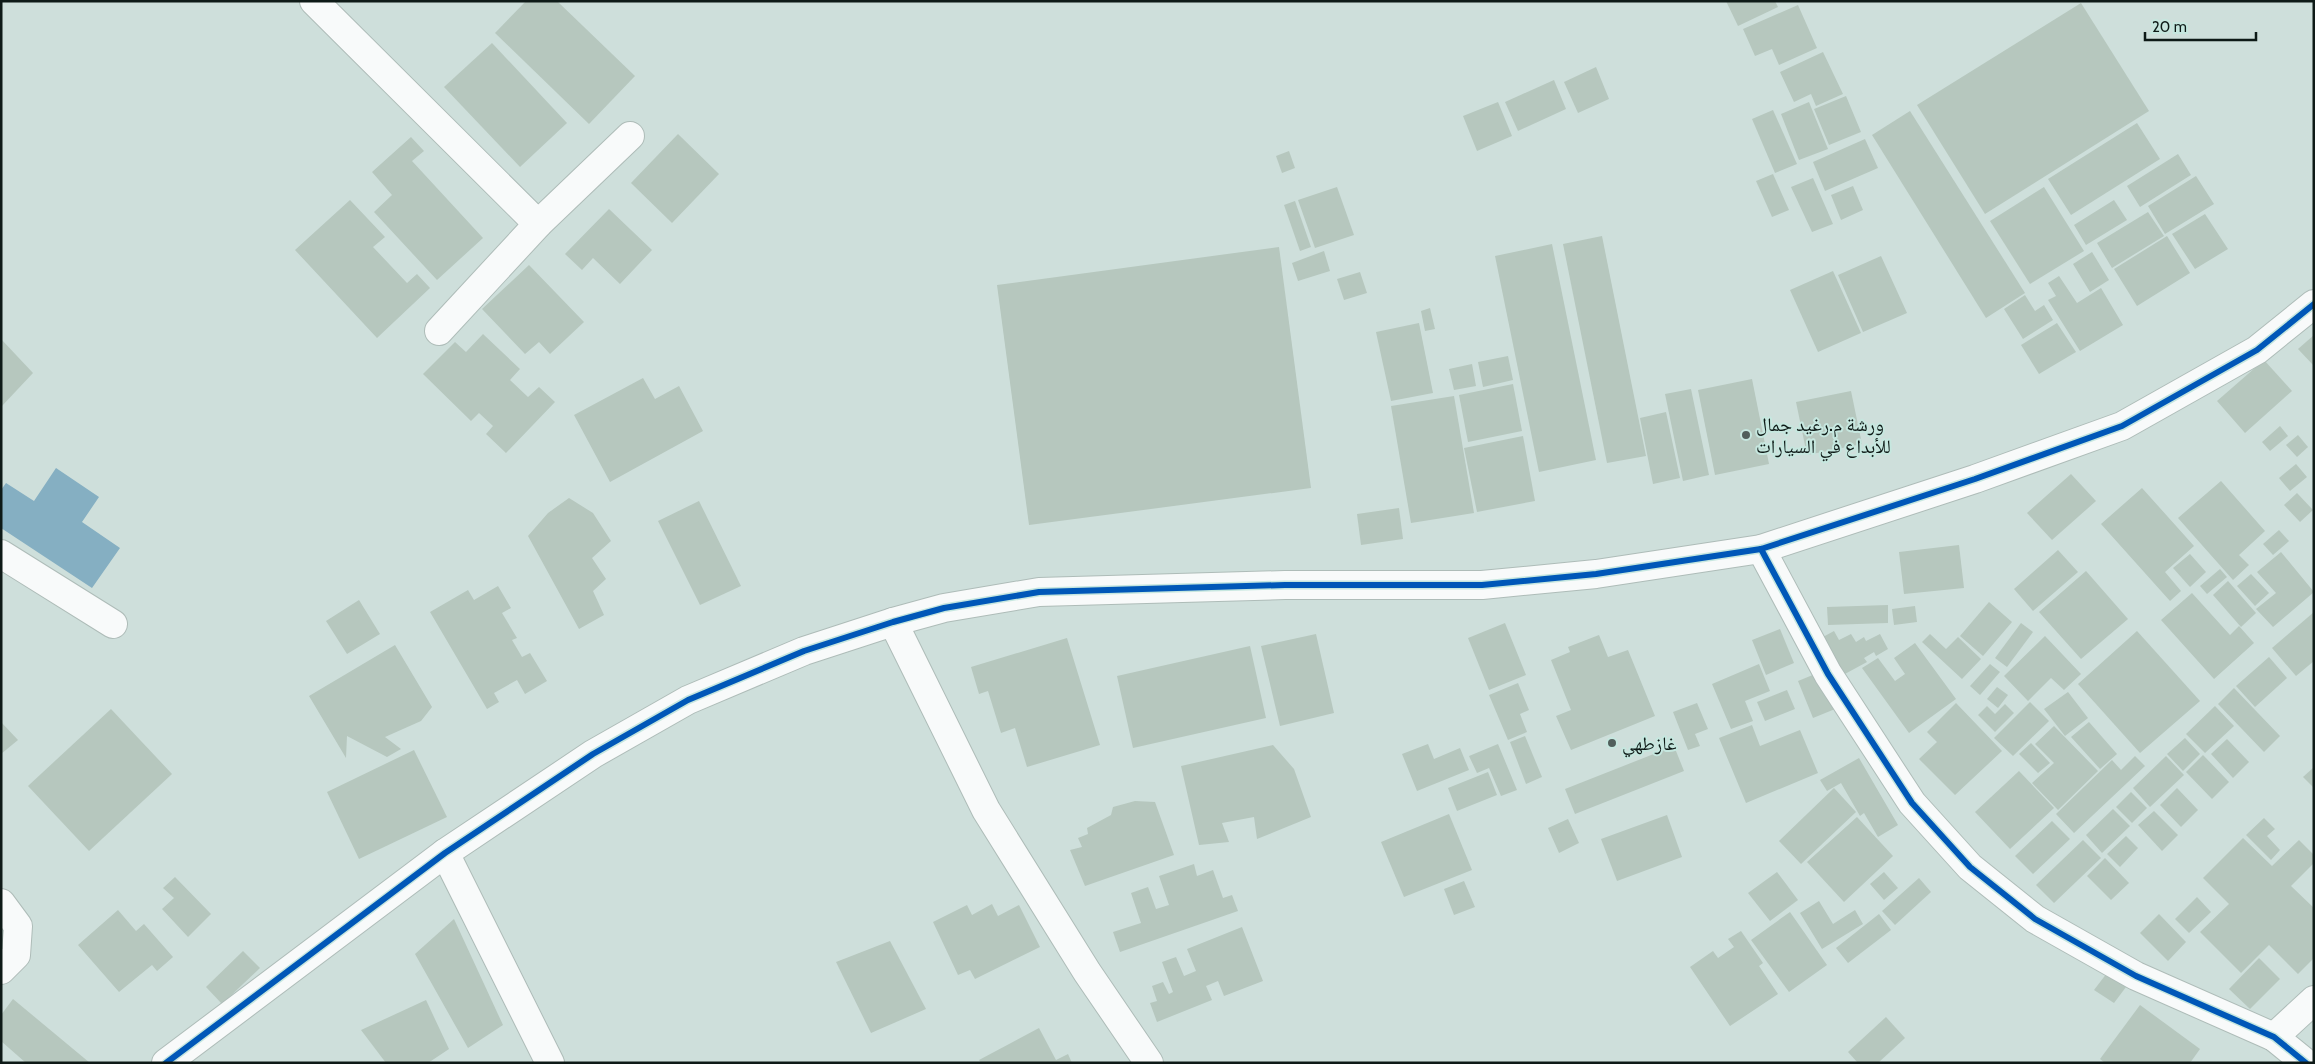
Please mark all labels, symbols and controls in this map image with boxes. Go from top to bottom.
scale bar [2145,10,2256,42]
text: 20 m [2152,18,2187,36]
place label: ورشة م.رغيد جمال للأبداع في السيارات [1756,413,1891,461]
marker: ورشة م.رغيد جمال للأبداع في السيارات [1740,429,1752,441]
place label: غازطهي [1622,732,1677,758]
marker: غازطهي [1606,737,1618,749]

